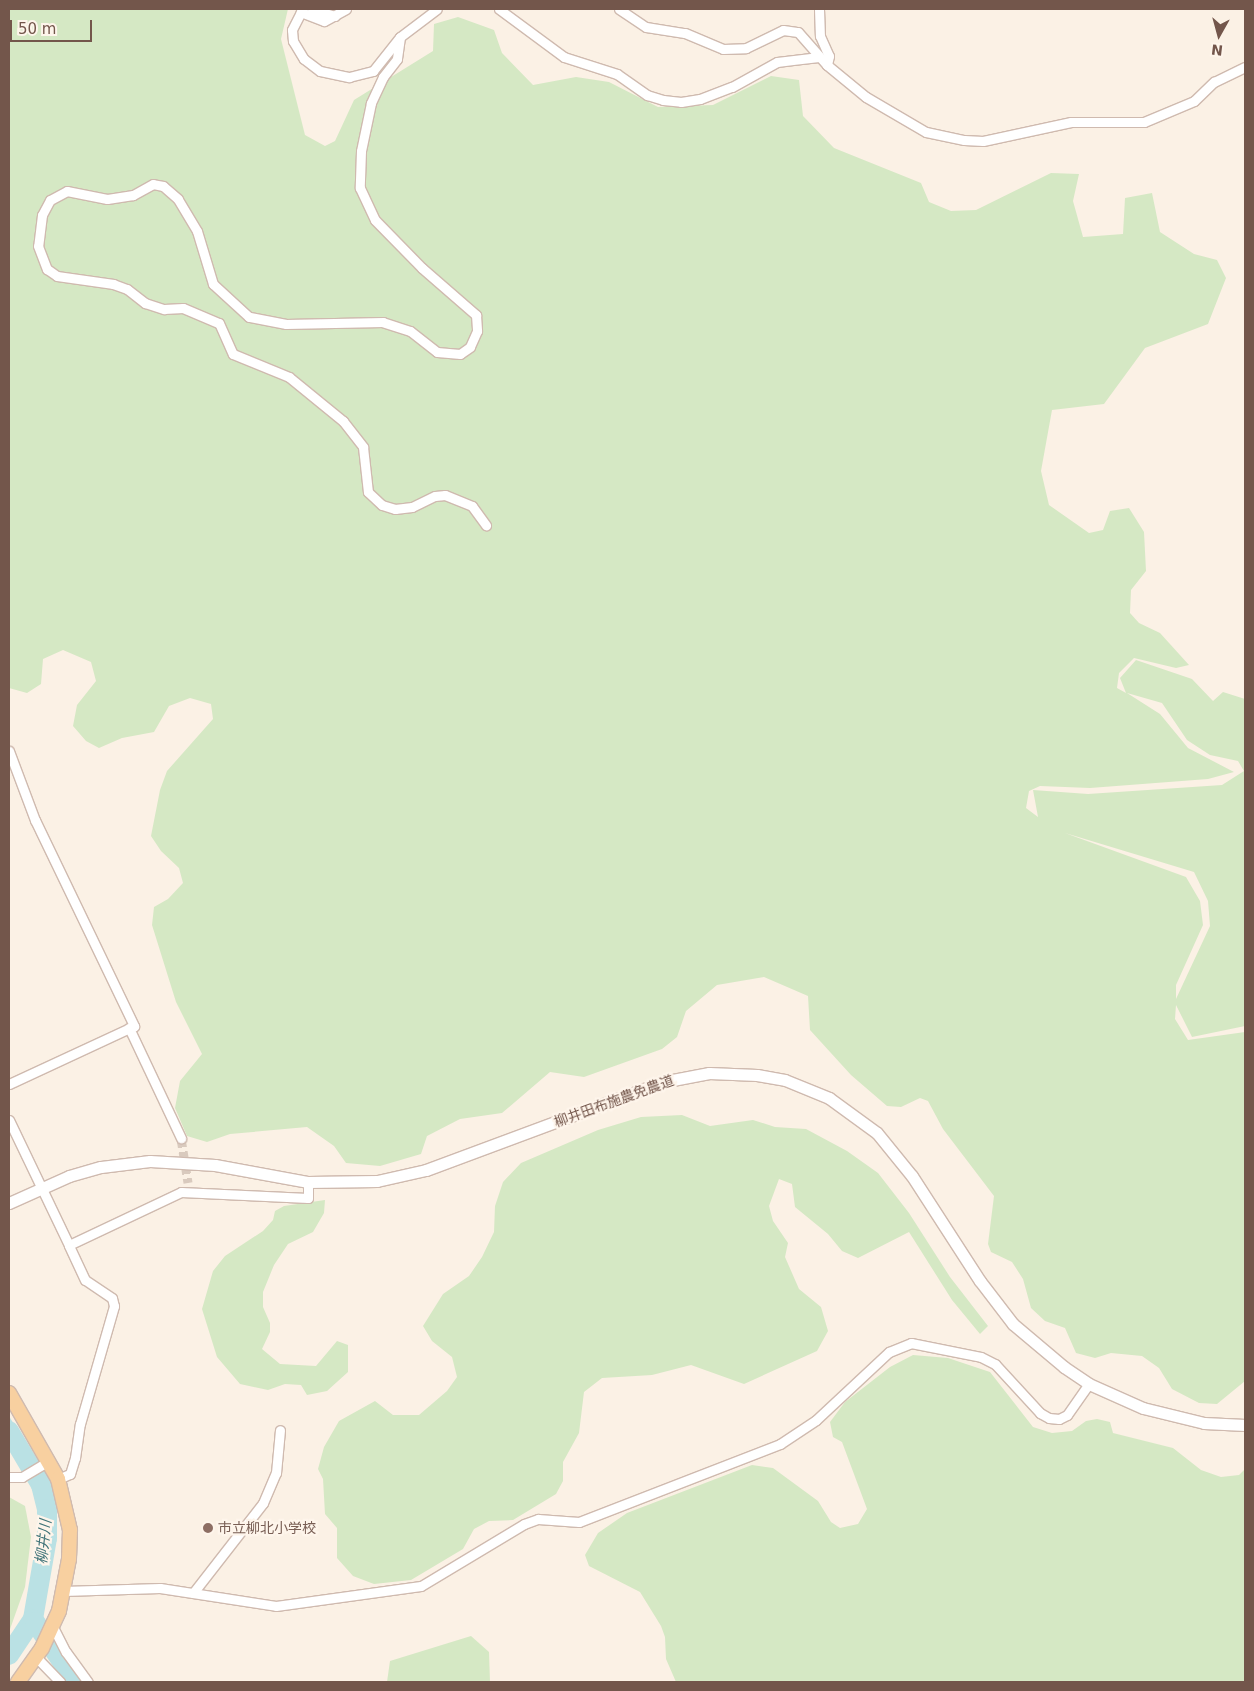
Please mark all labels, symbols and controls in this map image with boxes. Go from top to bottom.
scale bar [12,10,95,42]
north arrow [1194,10,1244,60]
text: 50 m [18,20,56,38]
text: N [1210,41,1224,59]
street label: 柳井田布施農免農道 [552,1072,676,1130]
water label: 柳井川 [33,1519,55,1565]
place label: 市立柳北小学校 [218,1520,316,1536]
marker: 市立柳北小学校 [202,1522,214,1534]

